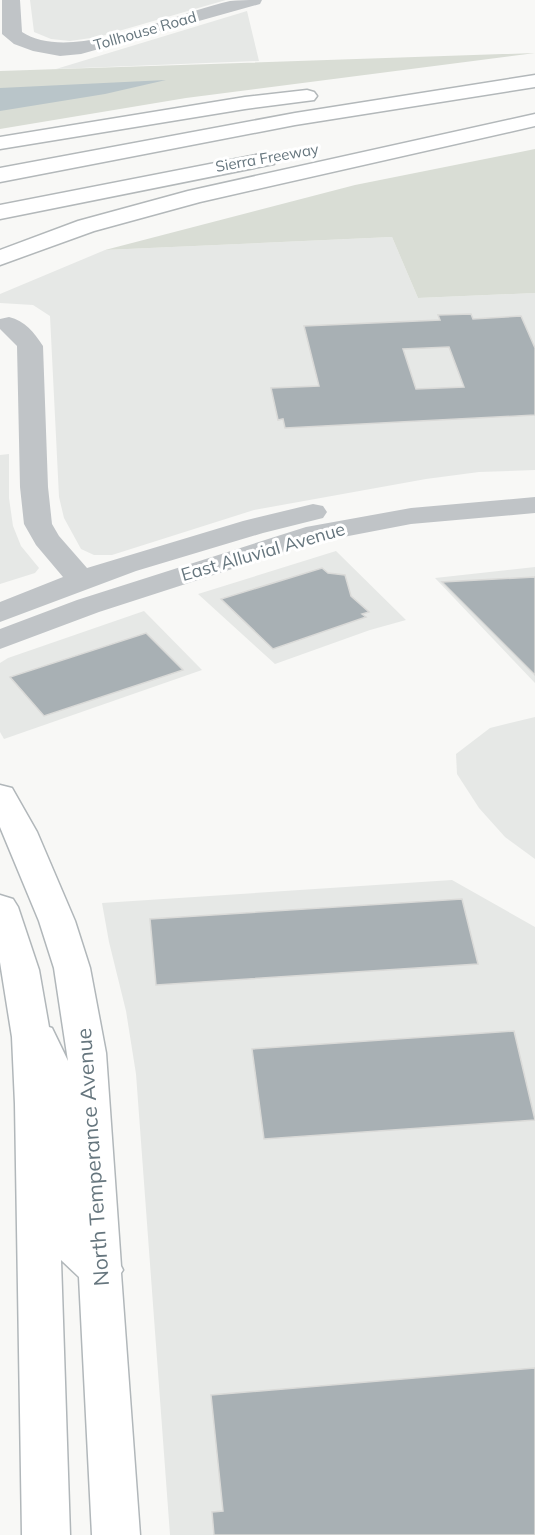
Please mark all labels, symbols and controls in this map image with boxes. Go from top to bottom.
street label: Tollhouse Road [91,7,198,54]
street label: Sierra Freeway [214,139,320,176]
street label: East Alluvial Avenue [178,517,348,586]
street label: North Temperance Avenue [70,1027,114,1287]

